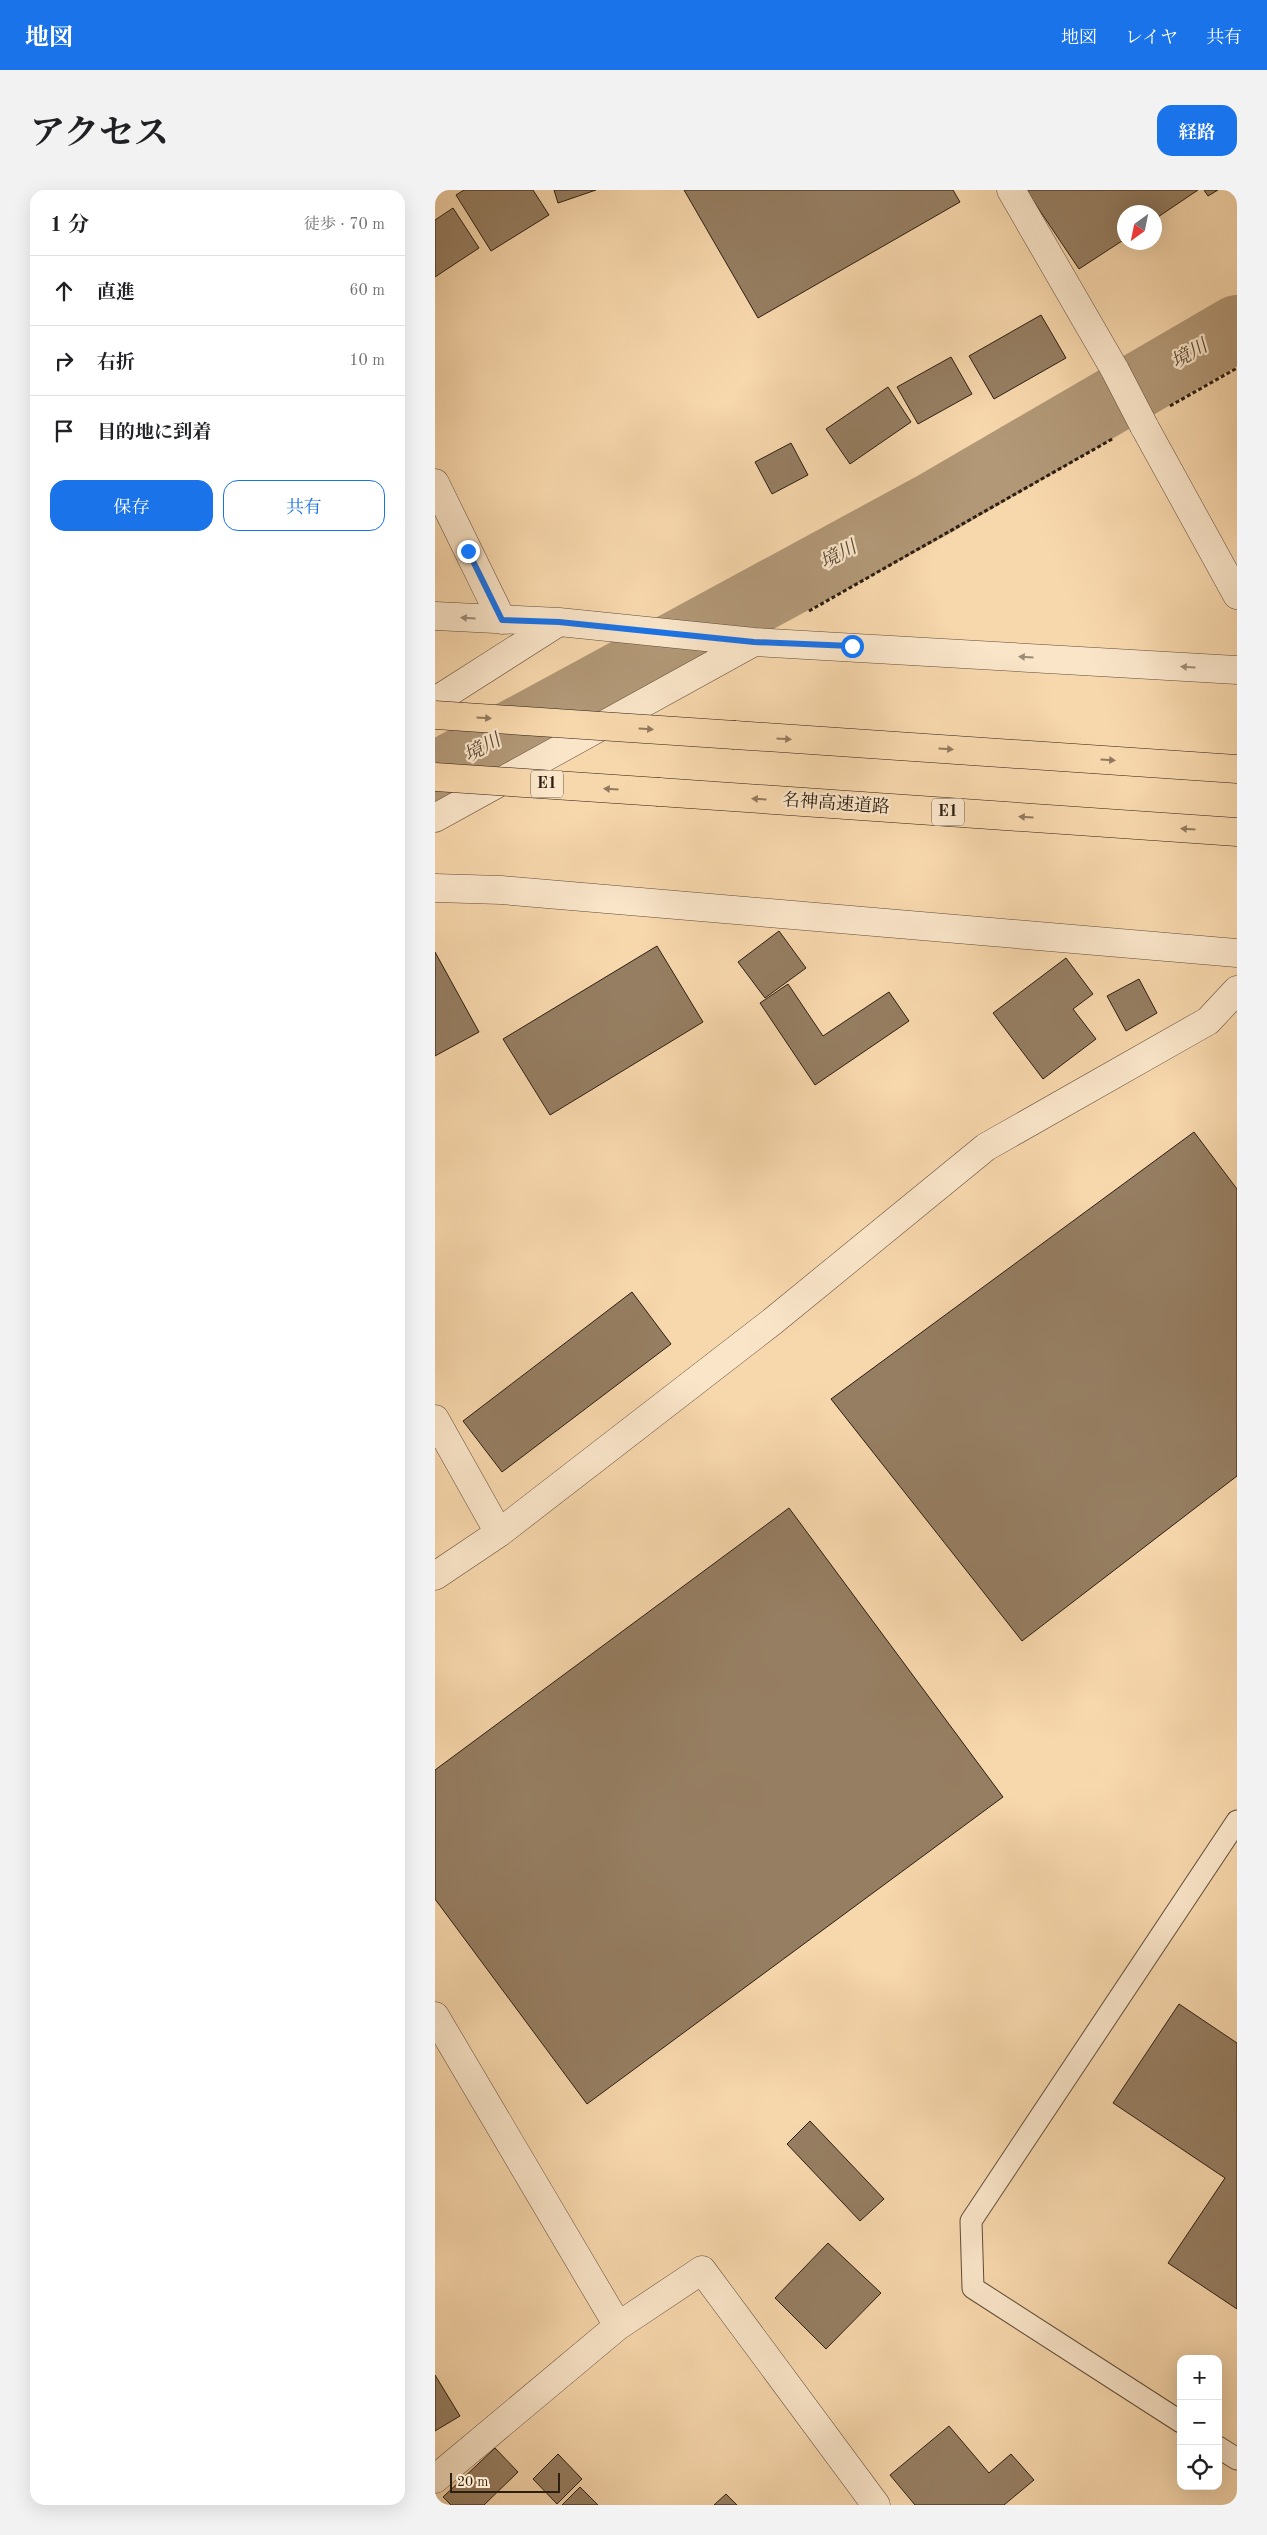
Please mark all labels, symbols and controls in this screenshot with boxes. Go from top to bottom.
text: 地図 [25,27,73,51]
text: 地図 [1061,29,1097,47]
text: レイヤ [1125,29,1178,47]
text: 共有 [1206,29,1242,47]
button: 経路 [1157,105,1237,156]
text: アクセス [30,117,169,152]
north arrow [1117,205,1162,250]
text: 1 分 [50,215,89,236]
text: 徒歩 · 70 m [304,217,385,233]
icon: ahead [50,277,78,305]
text: 60 m [349,283,385,299]
text: 直進 [97,284,135,303]
water label: 境川 [1168,335,1213,373]
icon: right [50,347,78,375]
text: 10 m [349,353,385,369]
text: 右折 [97,354,135,373]
icon: arrive [50,417,78,445]
text: 目的地に到着 [97,424,211,443]
button: 保存 [50,480,213,531]
button: 共有 [223,480,385,531]
water label: 境川 [817,536,862,573]
route end [457,540,480,563]
one-way arrow [460,613,476,621]
route start [841,635,864,658]
one-way arrow [1018,652,1034,660]
one-way arrow [1180,662,1196,670]
one-way arrow [476,714,492,722]
one-way arrow [638,726,654,734]
water label: 境川 [461,729,506,766]
one-way arrow [776,735,792,743]
one-way arrow [938,746,954,754]
one-way arrow [1100,757,1116,765]
road number: E1 [531,770,563,798]
one-way arrow [602,784,618,792]
street label: 名神高速道路 [782,789,891,817]
one-way arrow [751,795,767,803]
road number: E1 [932,798,964,826]
one-way arrow [1018,813,1034,821]
one-way arrow [1180,824,1196,832]
map controls [1177,2355,1222,2490]
button: + [1177,2355,1222,2400]
button: − [1177,2400,1222,2445]
button: locate [1177,2445,1222,2490]
scale bar [450,2470,560,2493]
text: 20 m [457,2475,488,2489]

